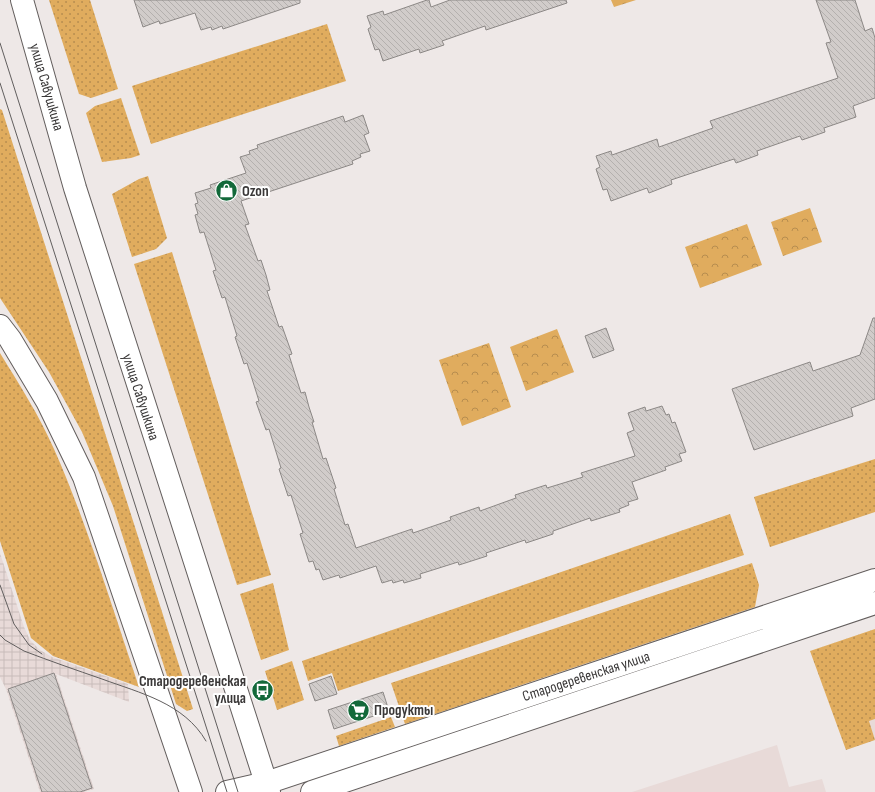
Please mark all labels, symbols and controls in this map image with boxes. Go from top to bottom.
street label: улица Савушкина [25,41,68,133]
shop icon: Ozon [213,178,239,204]
place label: Ozon [242,182,269,201]
street label: улица Савушкина [118,351,164,443]
street label: Стародеревенская улица [520,647,653,706]
place label: Стародеревенская улица [139,672,246,708]
bus stop icon: Стародеревенская улица [249,677,275,703]
supermarket icon: Продукты [345,697,371,723]
place label: Продукты [374,701,433,720]

